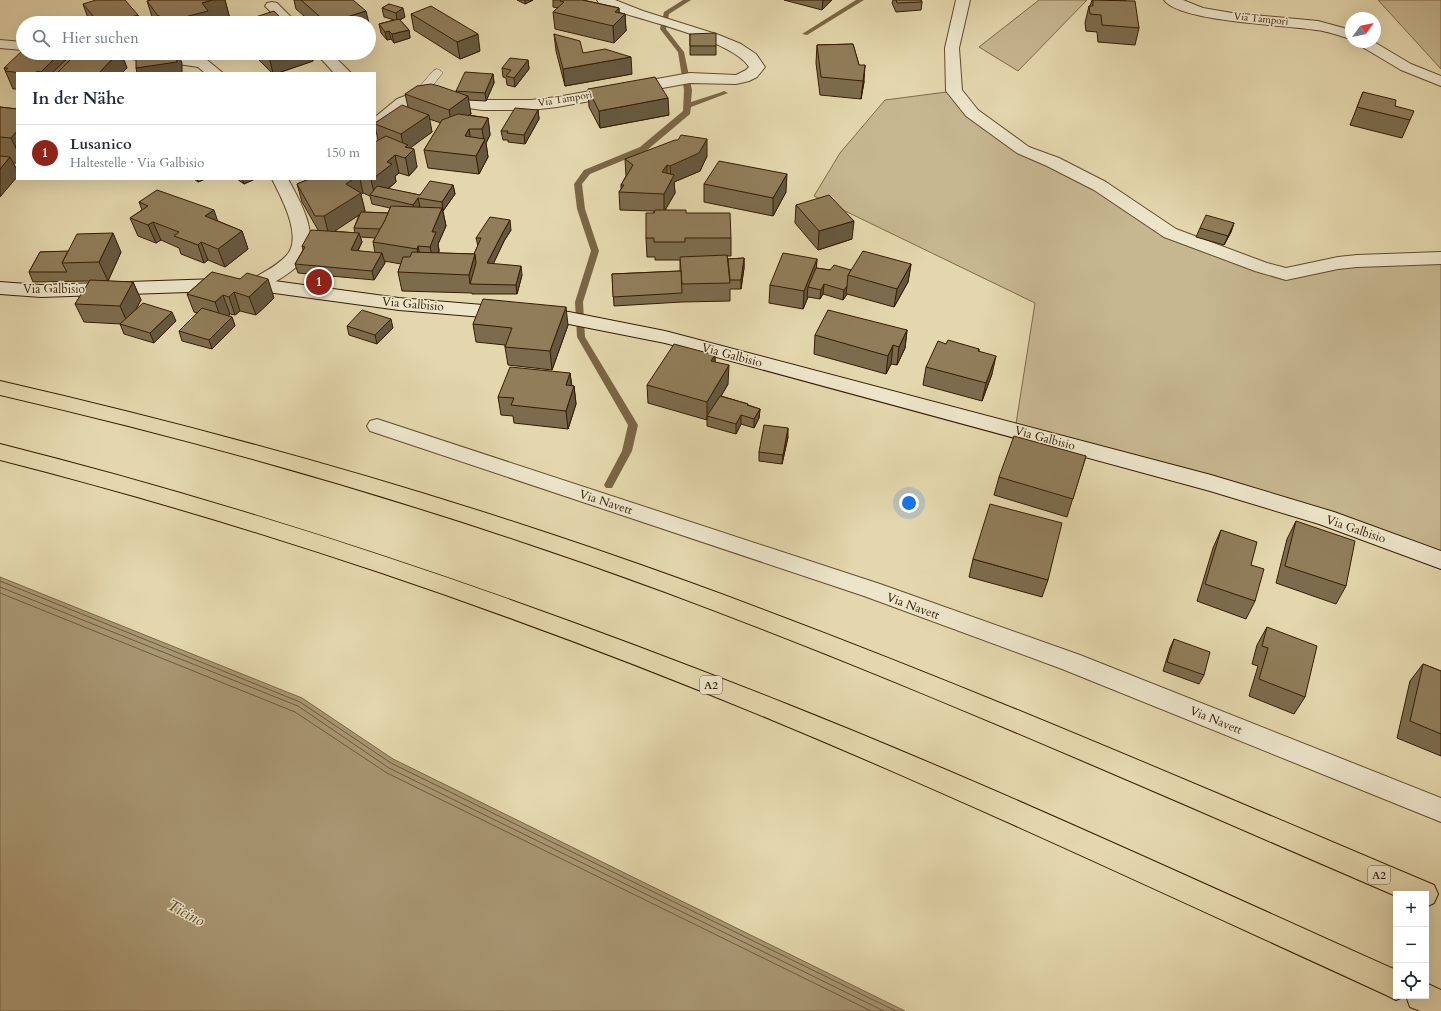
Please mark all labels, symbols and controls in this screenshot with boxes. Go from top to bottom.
street label: Via Tamporì [1233,9,1289,29]
north arrow [1345,12,1381,48]
search box [16,16,376,60]
icon: search [30,27,52,49]
text: Hier suchen [62,28,139,48]
text: In der Nähe [32,87,125,110]
street label: Via Tamporì [537,88,593,110]
text: Lusanico [70,134,132,154]
text: 1 [42,144,48,162]
text: 150 m [326,144,360,162]
text: Haltestelle · Via Galbisio [70,154,204,172]
pin: 1 [306,267,332,297]
street label: Via Galbisio [23,281,86,297]
street label: Via Galbisio [381,293,445,315]
street label: Via Galbisio [700,339,765,371]
street label: Via Galbisio [1013,422,1078,454]
street label: Via Navett [577,486,635,518]
your location [899,493,919,513]
street label: Via Galbisio [1324,511,1388,547]
street label: Via Navett [884,589,942,623]
road number: A2 [700,676,722,694]
street label: Via Navett [1187,702,1245,738]
road number: A2 [1368,866,1390,884]
map controls [1393,891,1429,999]
button: + [1393,891,1429,927]
water label: Ticino [163,894,209,932]
button: − [1393,927,1429,963]
button: locate [1393,963,1429,999]

